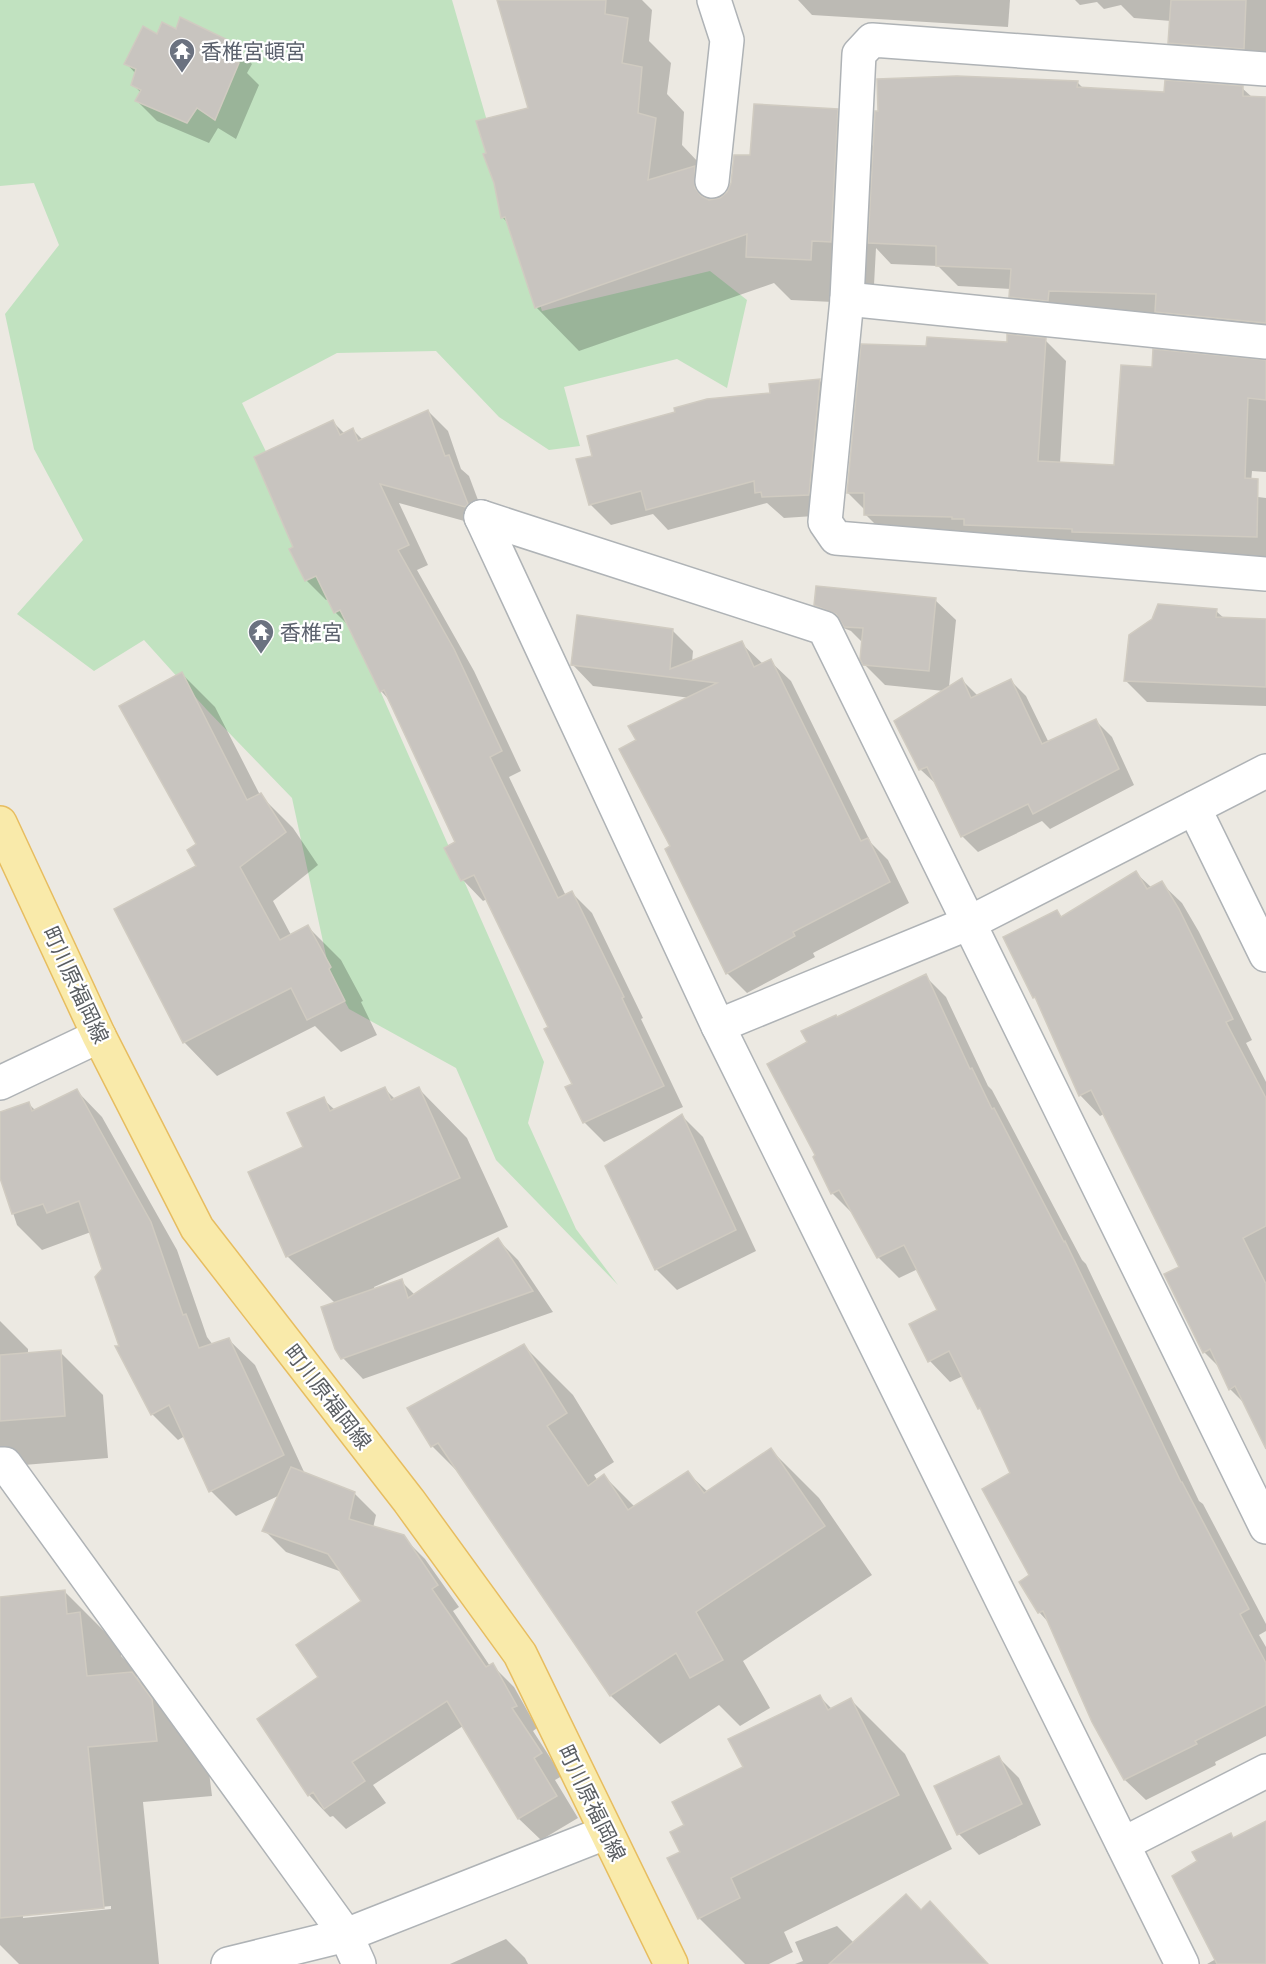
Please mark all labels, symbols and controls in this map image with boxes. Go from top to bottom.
temple icon: 香椎宮頓宮 [167,36,197,74]
place label: 香椎宮頓宮 [201,40,306,63]
temple icon: 香椎宮 [246,617,276,655]
place label: 香椎宮 [280,621,343,644]
street label: 町川原福岡線 [39,923,113,1047]
street label: 町川原福岡線 [280,1340,376,1454]
street label: 町川原福岡線 [554,1741,630,1865]

